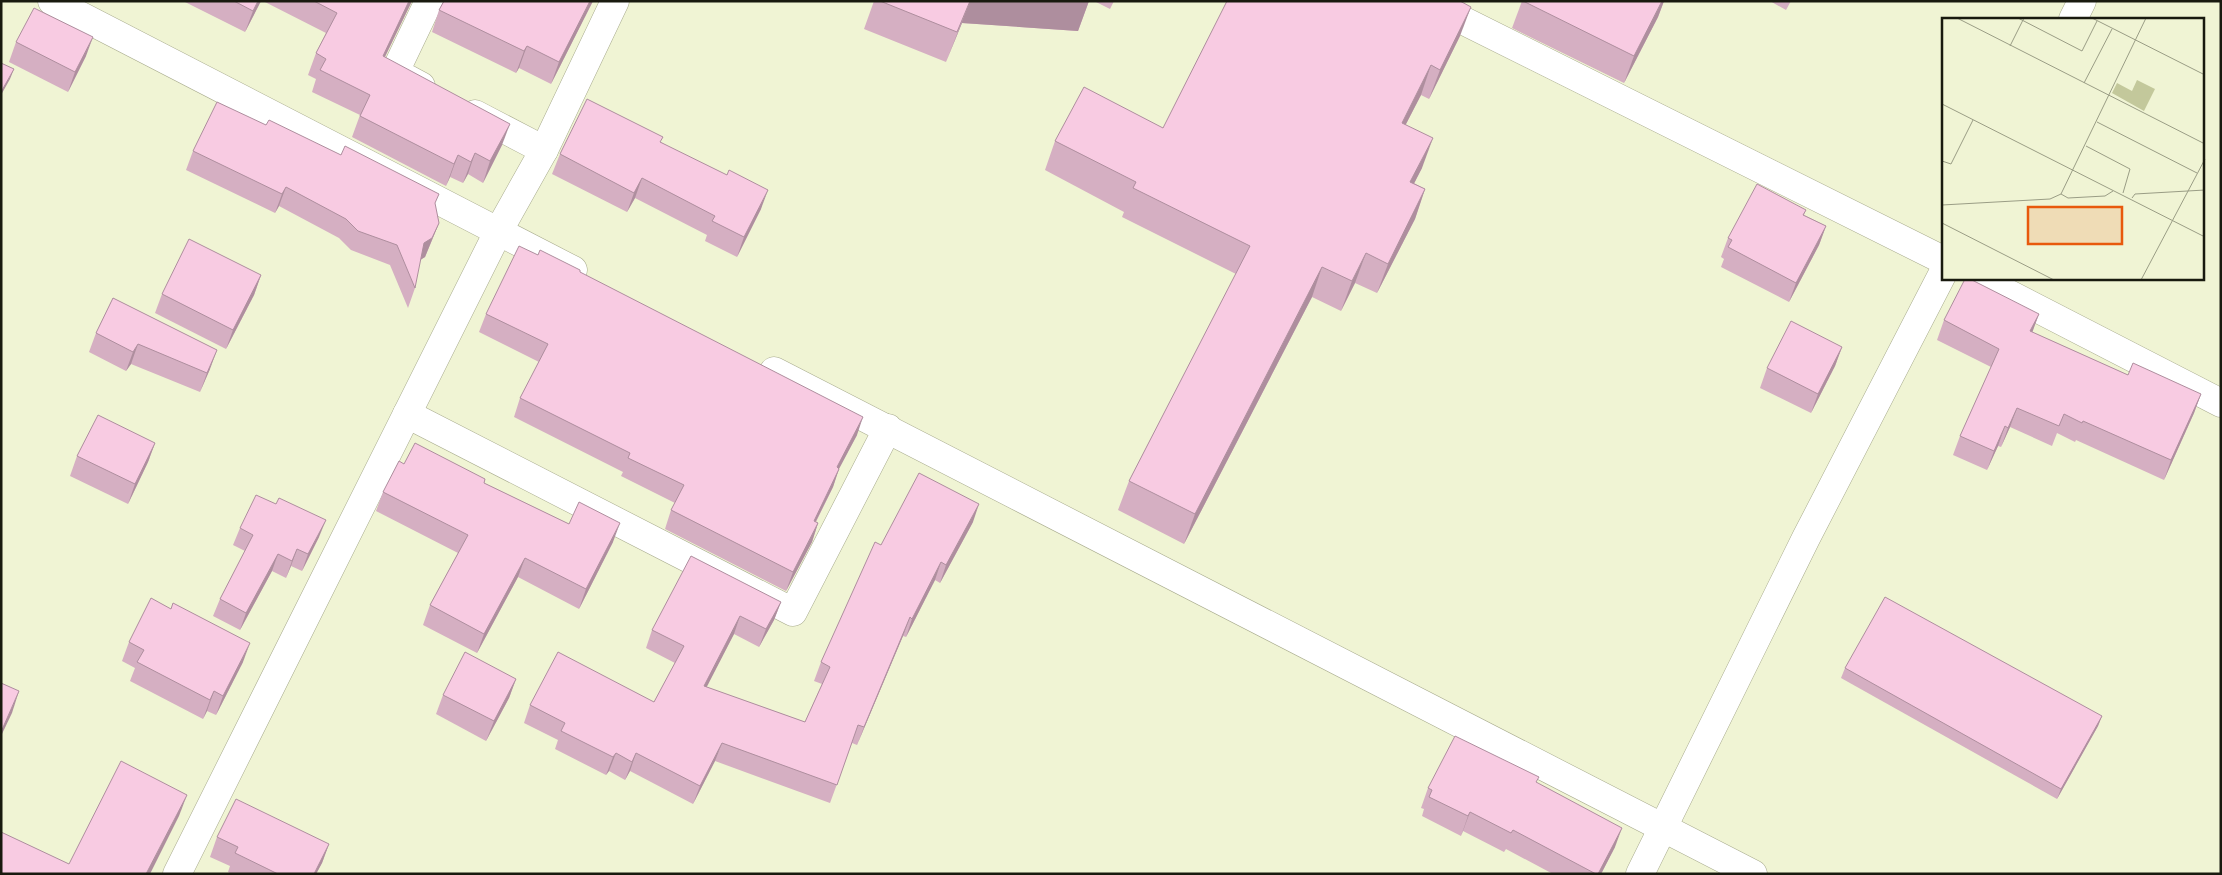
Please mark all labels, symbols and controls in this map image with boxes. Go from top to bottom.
inset map [1942,18,2204,280]

